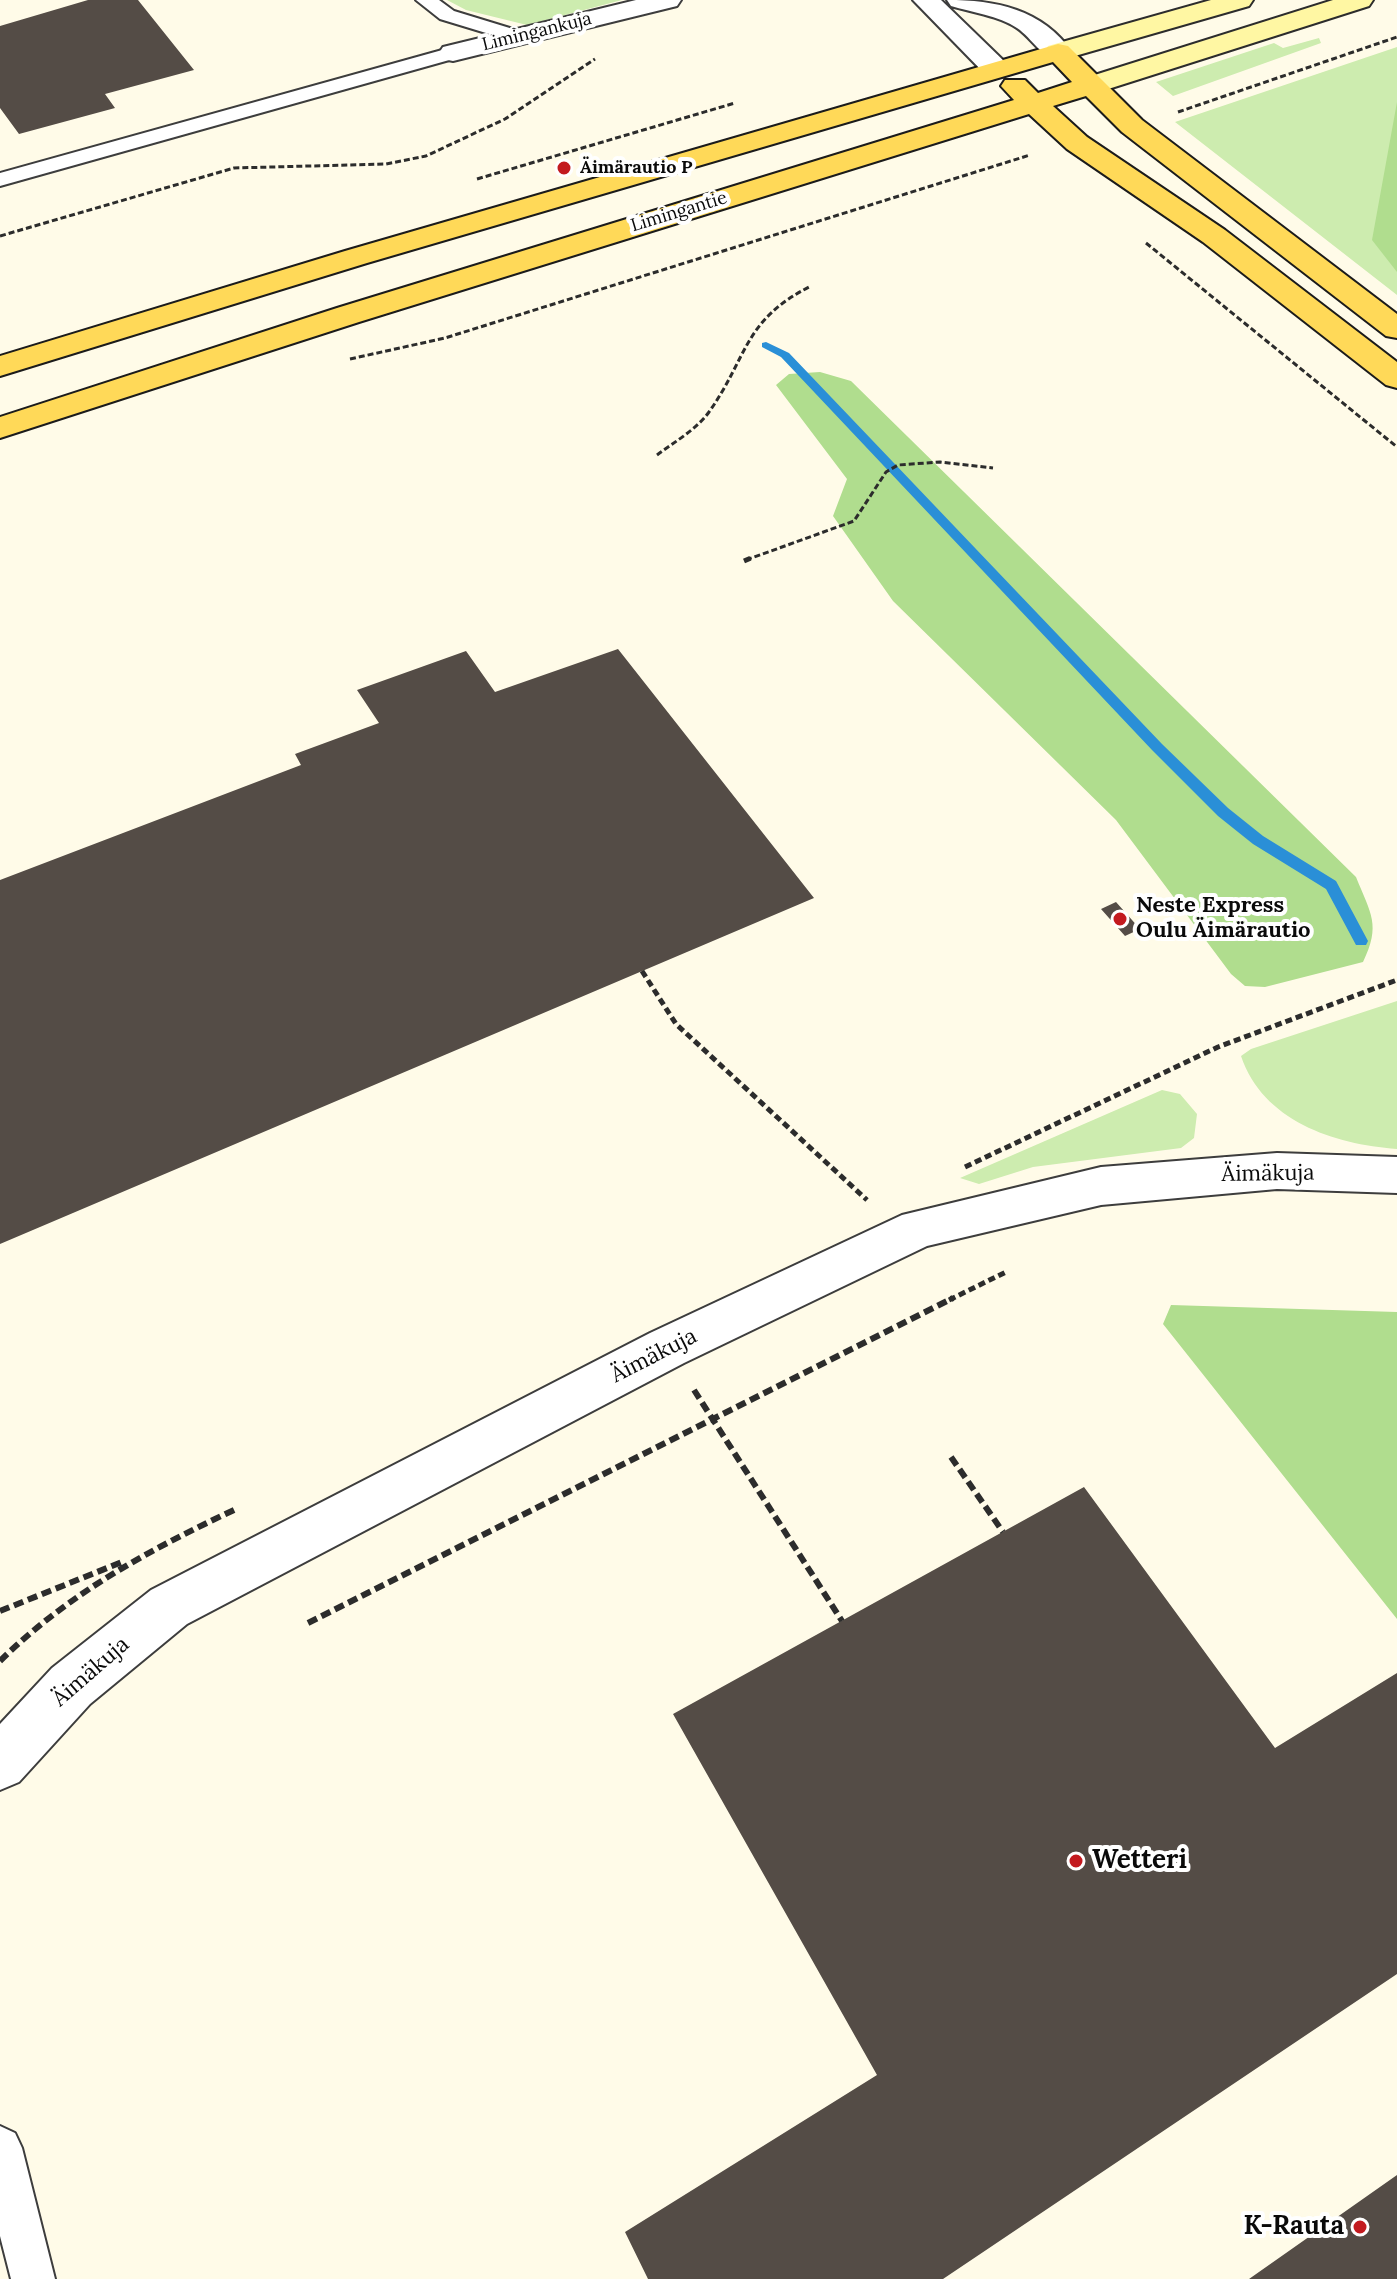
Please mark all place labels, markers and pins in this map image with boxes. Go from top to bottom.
place label: Äimärautio P [580,157,693,179]
marker: Äimärautio P [555,159,573,177]
place label: Neste Express Oulu Äimärautio [1136,893,1311,944]
marker: Neste Express Oulu Äimärautio [1111,910,1129,928]
place label: Wetteri [1092,1845,1187,1877]
marker: Wetteri [1067,1852,1085,1870]
place label: K-Rauta [1244,2211,1344,2243]
marker: K-Rauta [1351,2218,1369,2236]

